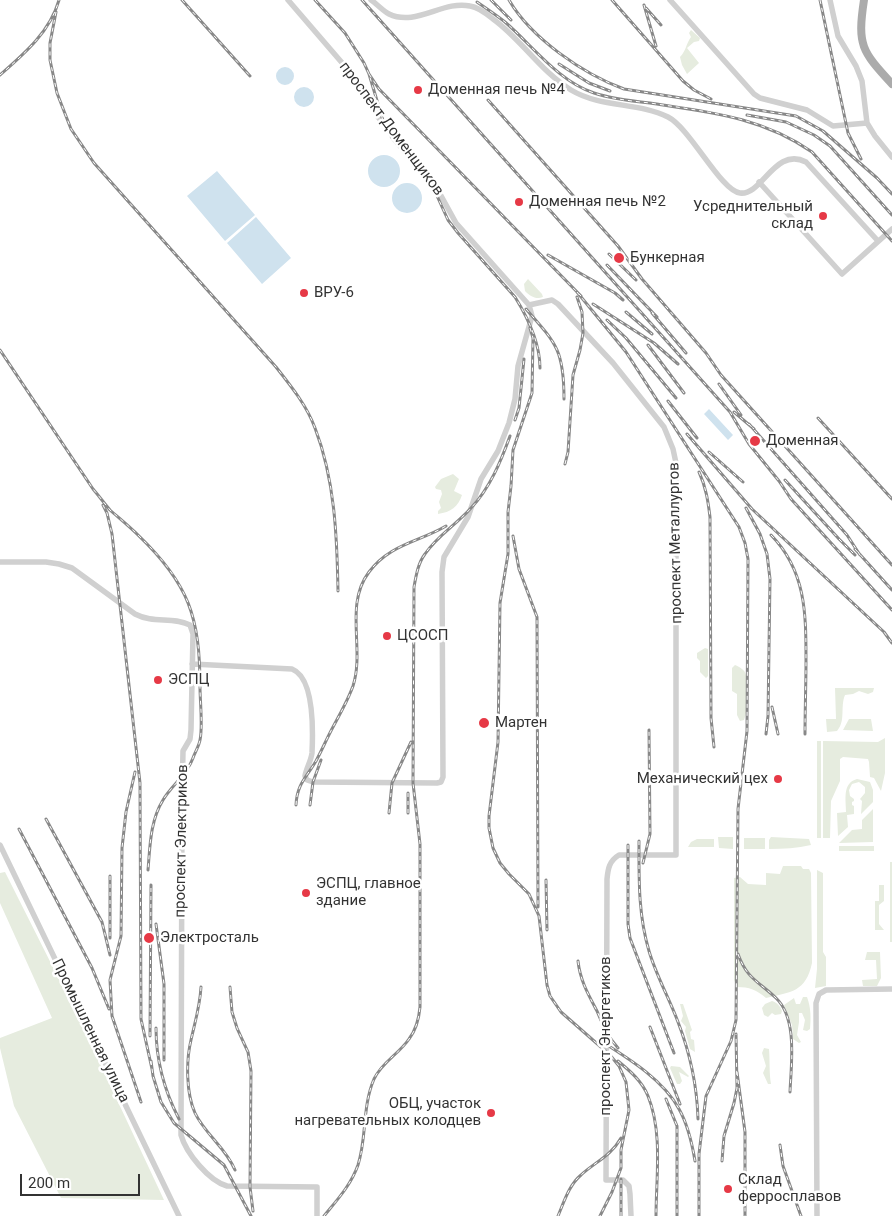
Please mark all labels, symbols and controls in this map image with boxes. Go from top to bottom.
street label: проспект Доменщиков [335,59,447,199]
place label: Доменная печь №4 [428,81,565,99]
marker: Доменная печь №4 [412,84,424,96]
place label: Доменная печь №2 [529,193,666,211]
marker: Доменная печь №2 [513,196,525,208]
place label: Усреднительный склад [693,198,813,233]
marker: Усреднительный склад [817,210,829,222]
place label: Бункерная [630,249,705,267]
marker: Бункерная [612,251,626,265]
place label: ВРУ-6 [314,284,354,302]
marker: ВРУ-6 [298,287,310,299]
place label: Доменная [766,432,839,450]
marker: Доменная [748,434,762,448]
street label: проспект Металлургов [666,462,686,624]
place label: ЦСОСП [397,627,449,645]
marker: ЦСОСП [381,630,393,642]
place label: ЭСПЦ [168,671,210,689]
marker: ЭСПЦ [152,674,164,686]
place label: Мартен [495,714,547,732]
marker: Мартен [477,716,491,730]
street label: проспект Электриков [172,764,192,918]
place label: Механический цех [637,770,768,788]
marker: Механический цех [772,773,784,785]
place label: ЭСПЦ, главное здание [316,875,421,910]
marker: ЭСПЦ, главное здание [300,887,312,899]
place label: Электросталь [160,929,259,947]
marker: Электросталь [142,931,156,945]
street label: Промышленная улица [47,956,133,1106]
street label: проспект Энергетиков [597,956,615,1116]
place label: ОБЦ, участок нагревательных колодцев [294,1095,481,1130]
marker: ОБЦ, участок нагревательных колодцев [485,1107,497,1119]
scale bar [22,1164,142,1196]
place label: Склад ферросплавов [738,1171,841,1206]
text: 200 m [28,1174,70,1192]
marker: Склад ферросплавов [722,1183,734,1195]

